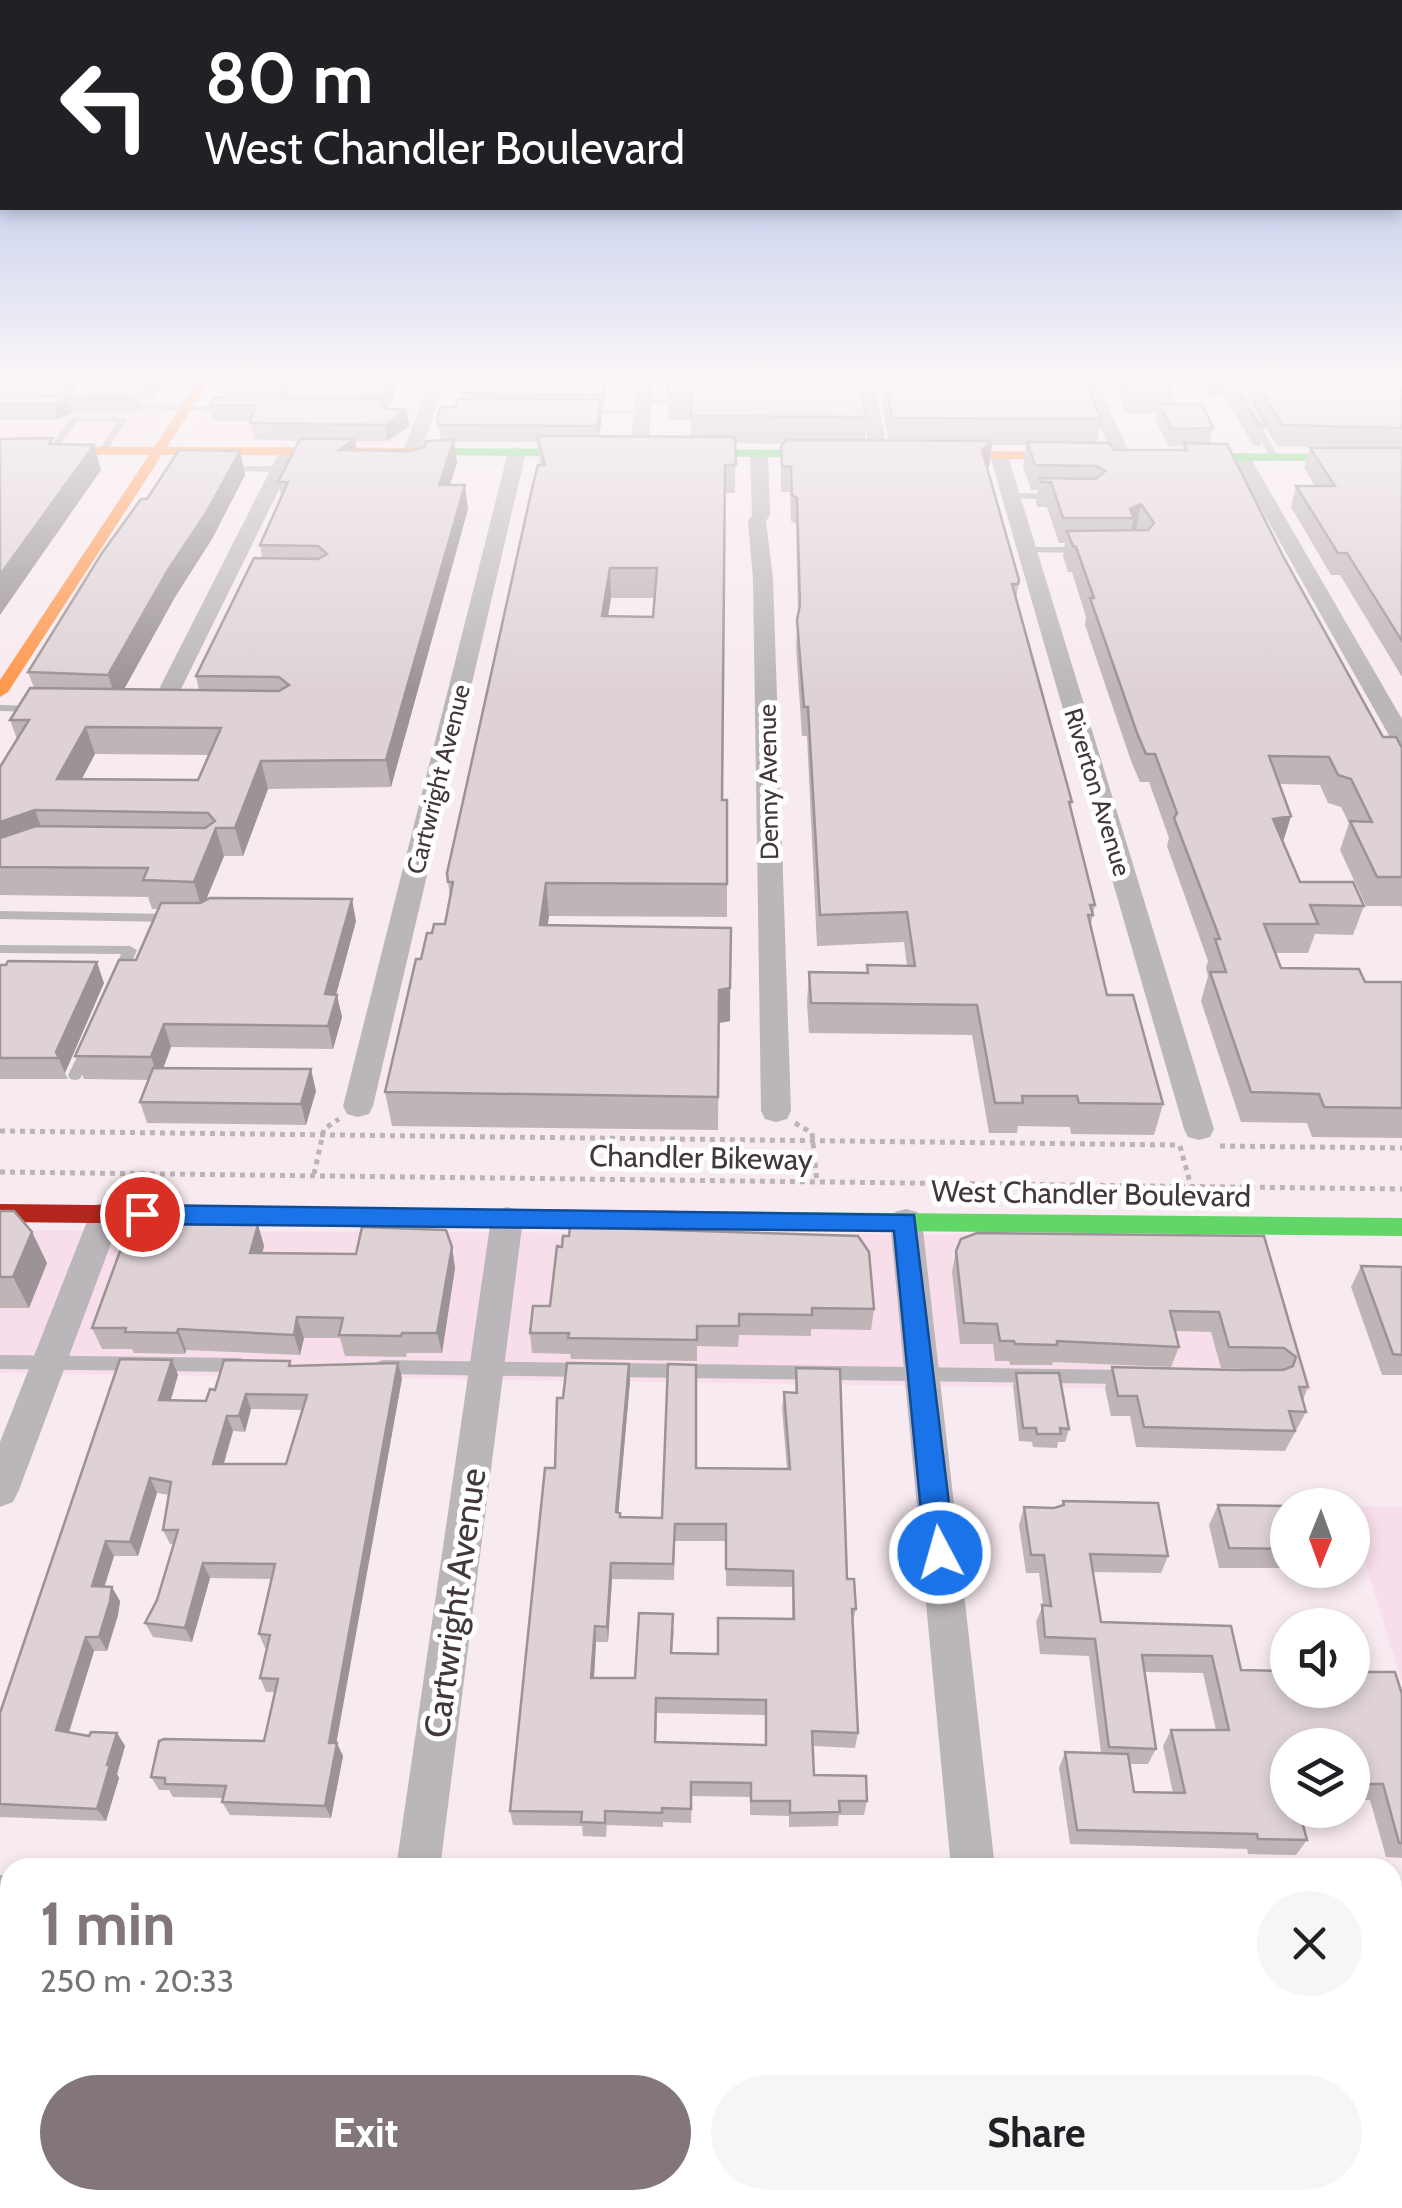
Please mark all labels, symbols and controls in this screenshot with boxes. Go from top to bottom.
text: 80 m [205,35,373,121]
icon: left [40,40,170,170]
text: West Chandler Boulevard [205,121,685,175]
street label: Cartwright Avenue [400,681,476,877]
street label: Denny Avenue [752,704,784,860]
street label: Riverton Avenue [1058,704,1138,880]
street label: Chandler Bikeway [589,1137,813,1178]
pin [100,1172,185,1257]
street label: West Chandler Boulevard [931,1172,1251,1215]
icon: arrive [115,1187,170,1242]
street label: Cartwright Avenue [414,1465,495,1741]
north arrow [1270,1488,1370,1588]
map controls [1270,1488,1370,1828]
position arrow [888,1501,992,1605]
button: sound [1270,1608,1370,1708]
button: layers [1270,1728,1370,1828]
text: 1 min [40,1887,175,1960]
button: close [1257,1891,1362,1996]
text: 250 m · 20:33 [40,1961,234,2000]
button: Exit [40,2075,691,2190]
button: Share [711,2075,1362,2190]

